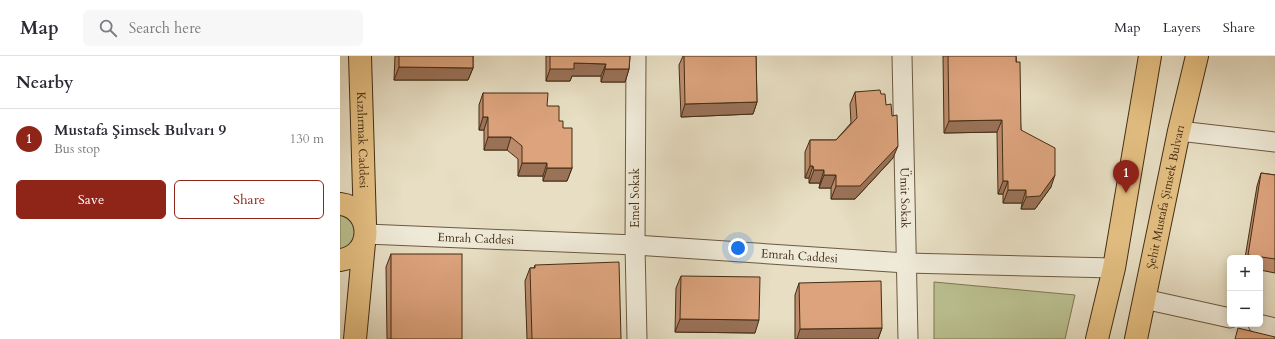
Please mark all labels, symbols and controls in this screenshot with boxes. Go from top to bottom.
search box [83,10,363,46]
text: Map [20,15,59,41]
icon: search [97,17,119,39]
text: Search here [129,18,201,38]
text: Map [1114,18,1141,37]
text: Layers [1163,18,1201,37]
text: Share [1223,18,1255,37]
text: Nearby [16,71,73,94]
street label: Kızılırmak Caddesi [353,91,372,189]
text: Mustafa Şimsek Bulvarı 9 [54,120,226,140]
street label: Şehit Mustafa Şimsek Bulvarı [1143,123,1188,271]
text: 1 [26,130,32,148]
text: 130 m [290,130,324,148]
text: Bus stop [54,140,100,158]
pin: 1 [1113,160,1139,193]
street label: Ümit Sokak [896,167,914,229]
street label: Emel Sokak [627,168,643,228]
button: Save [16,180,166,219]
button: Share [174,180,324,219]
street label: Emrah Caddesi [437,229,515,248]
your location [728,238,748,258]
street label: Emrah Caddesi [760,245,839,266]
map controls [1227,255,1263,327]
button: + [1227,255,1263,291]
button: − [1227,291,1263,327]

